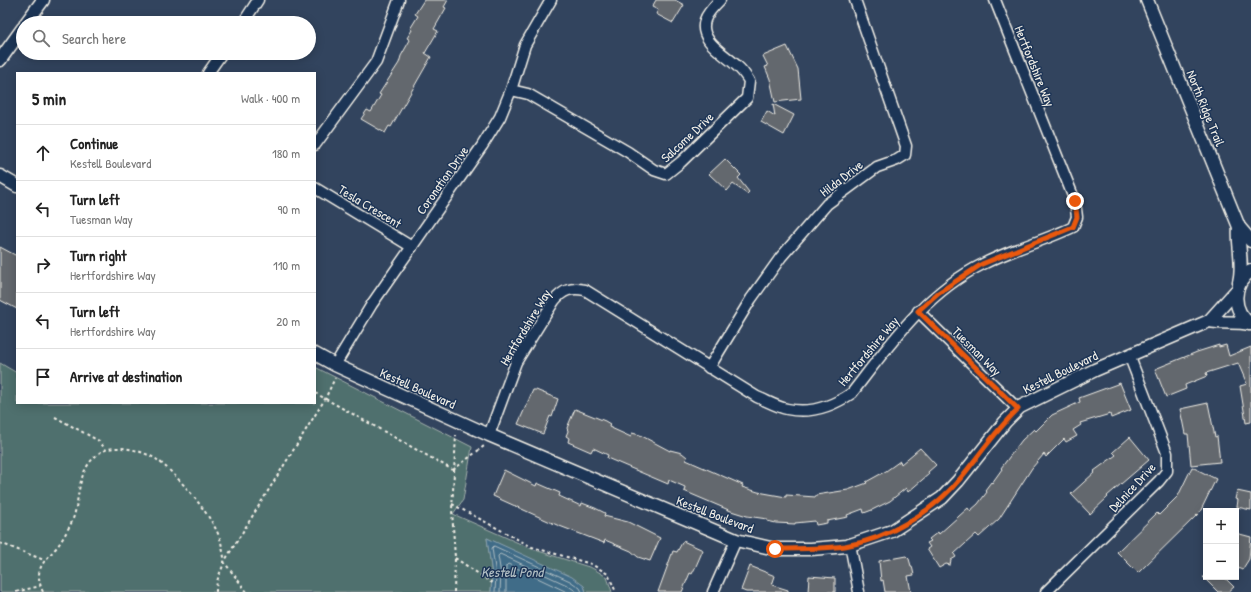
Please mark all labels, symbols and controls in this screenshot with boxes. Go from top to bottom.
search box [16,16,316,60]
street label: Hertfordshire Way [1011,23,1060,110]
icon: search [30,27,52,49]
text: Search here [62,28,126,49]
street label: North Ridge Trail [1183,67,1230,149]
text: 5 min [32,87,66,110]
text: Walk · 400 m [241,89,300,107]
street label: Salcome Drive [657,108,717,166]
text: Continue [70,133,118,154]
icon: ahead [32,142,54,164]
street label: Coronation Drive [412,142,472,218]
text: 180 m [272,144,300,162]
text: Kestell Boulevard [70,154,151,172]
street label: Hilda Drive [816,155,866,201]
street label: Tesla Crescent [335,180,405,232]
text: Turn left [70,189,120,210]
route end [1066,192,1084,210]
icon: left [32,198,54,220]
text: 90 m [278,200,300,218]
text: Tuesman Way [70,210,133,228]
text: Turn right [70,245,126,266]
icon: right [32,254,54,276]
text: 110 m [273,256,300,274]
text: Hertfordshire Way [70,266,156,284]
street label: Hertfordshire Way [495,285,555,368]
text: Turn left [70,301,120,322]
icon: left [32,310,54,332]
text: 20 m [276,312,300,330]
street label: Hertfordshire Way [834,312,903,390]
text: Hertfordshire Way [70,322,156,340]
street label: Tuesman Way [948,322,1006,380]
street label: Kestell Boulevard [1020,346,1100,398]
street label: Kestell Boulevard [377,363,459,413]
icon: arrive [32,366,54,388]
text: Arrive at destination [70,366,182,387]
street label: Delnice Drive [1105,458,1159,516]
street label: Kestell Boulevard [674,491,756,537]
map controls [1203,508,1239,580]
button: + [1203,508,1239,544]
route start [766,540,784,558]
button: − [1203,544,1239,580]
water label: Kestell Pond [481,562,546,581]

